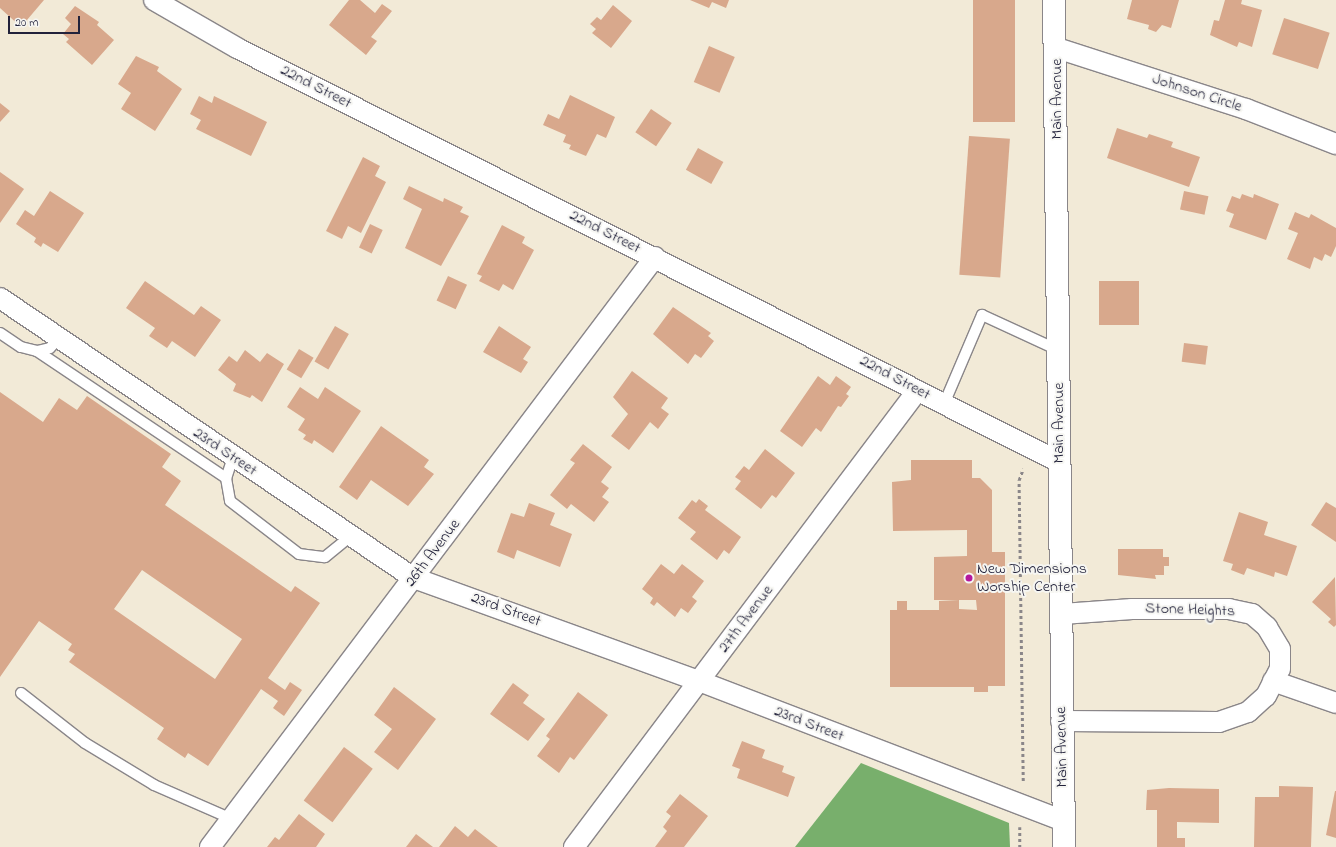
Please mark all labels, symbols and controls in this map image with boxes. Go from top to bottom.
scale bar [10,8,82,34]
text: 20 m [15,14,38,32]
street label: Main Avenue [1047,59,1067,139]
street label: 22nd Street [277,61,355,113]
street label: Johnson Circle [1150,69,1244,117]
street label: 22nd Street [566,206,644,258]
street label: 22nd Street [856,351,934,405]
street label: Main Avenue [1049,383,1069,463]
street label: 23rd Street [189,424,261,480]
street label: 26th Avenue [401,515,465,591]
place label: New Dimensions Worship Center [977,559,1087,597]
marker: New Dimensions Worship Center [964,573,974,583]
street label: 27th Avenue [714,582,778,656]
street label: 23rd Street [468,589,544,631]
street label: Stone Heights [1145,599,1235,621]
street label: 23rd Street [772,702,846,746]
street label: Main Avenue [1052,706,1072,788]

